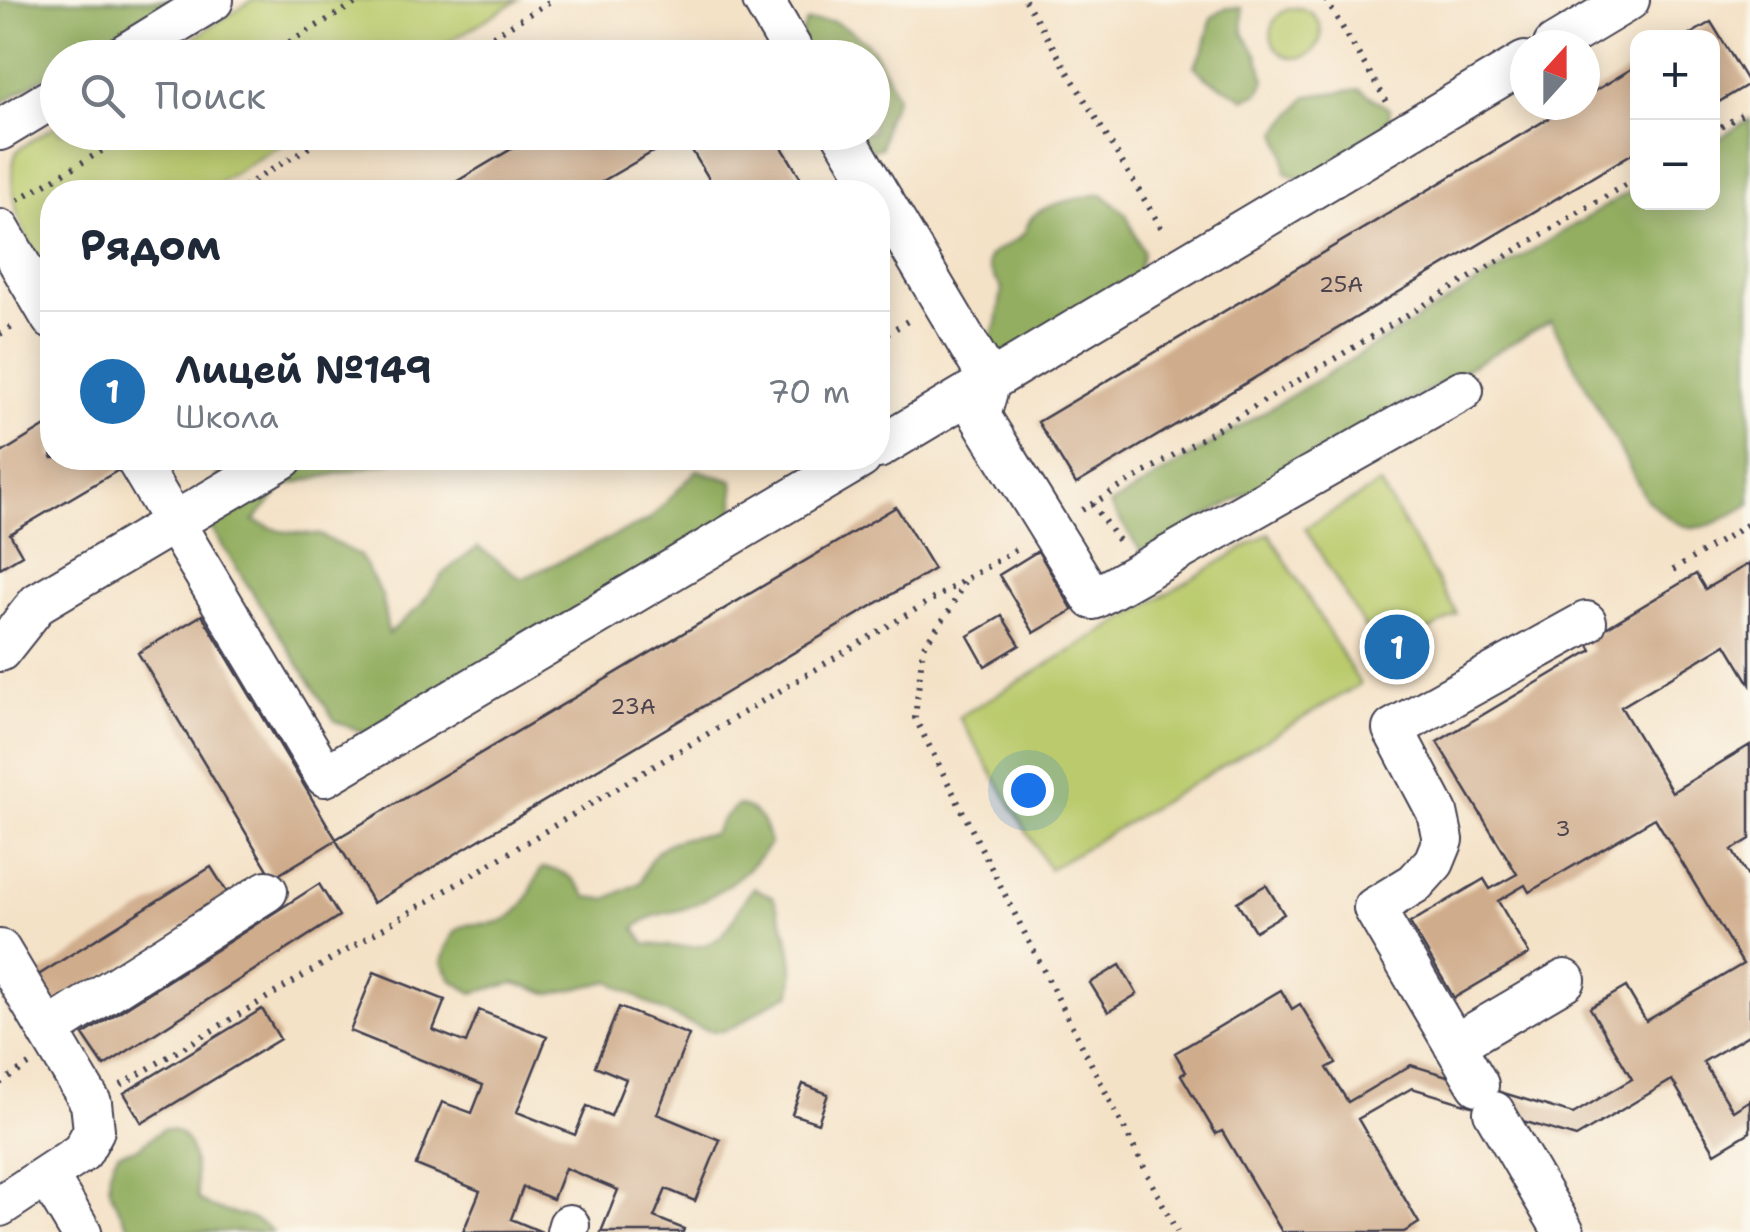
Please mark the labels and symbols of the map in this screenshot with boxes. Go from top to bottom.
north arrow [1510,30,1600,120]
house number: 25А [1319,270,1363,299]
pin: 1 [1364,610,1430,684]
house number: 23А [610,692,656,721]
your location [1003,765,1054,816]
house number: 3 [1555,814,1571,843]

